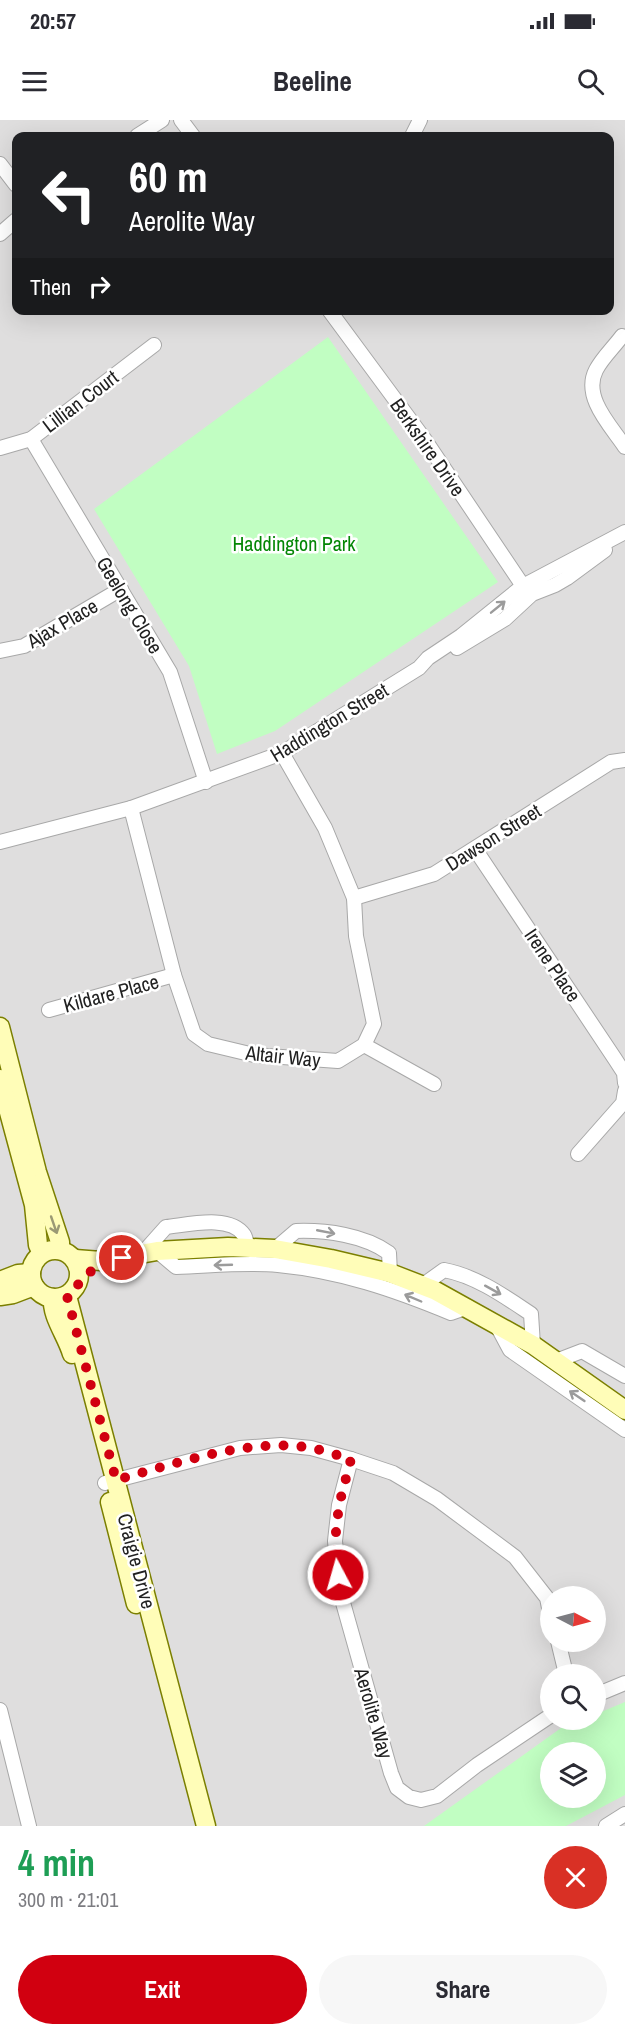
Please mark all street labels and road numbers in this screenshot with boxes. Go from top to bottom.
street label: Lillian Court [37,363,124,438]
street label: Berkshire Drive [384,393,472,501]
street label: Geelong Close [90,552,170,658]
street label: Ajax Place [21,592,102,655]
street label: Haddington Street [265,676,393,768]
street label: Dawson Street [440,797,546,877]
street label: Irene Place [519,923,587,1007]
street label: Kildare Place [60,967,162,1019]
street label: Altair Way [243,1039,323,1073]
street label: Craigie Drive [111,1510,163,1612]
street label: Aerolite Way [348,1663,400,1762]

